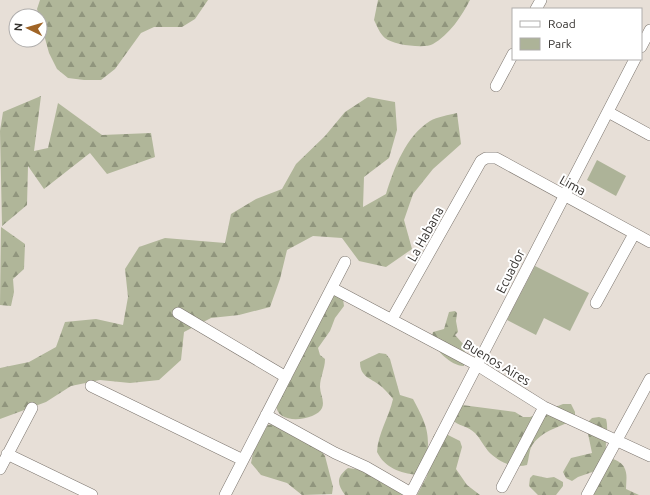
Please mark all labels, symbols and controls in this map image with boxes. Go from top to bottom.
north arrow [8,8,48,48]
legend [512,8,642,60]
text: Road [548,17,576,30]
text: N [12,23,24,32]
text: Park [548,37,572,50]
street label: Lima [557,172,589,198]
street label: La Habana [404,204,446,264]
street label: Ecuador [493,247,527,295]
street label: Buenos Aires [461,336,533,388]

